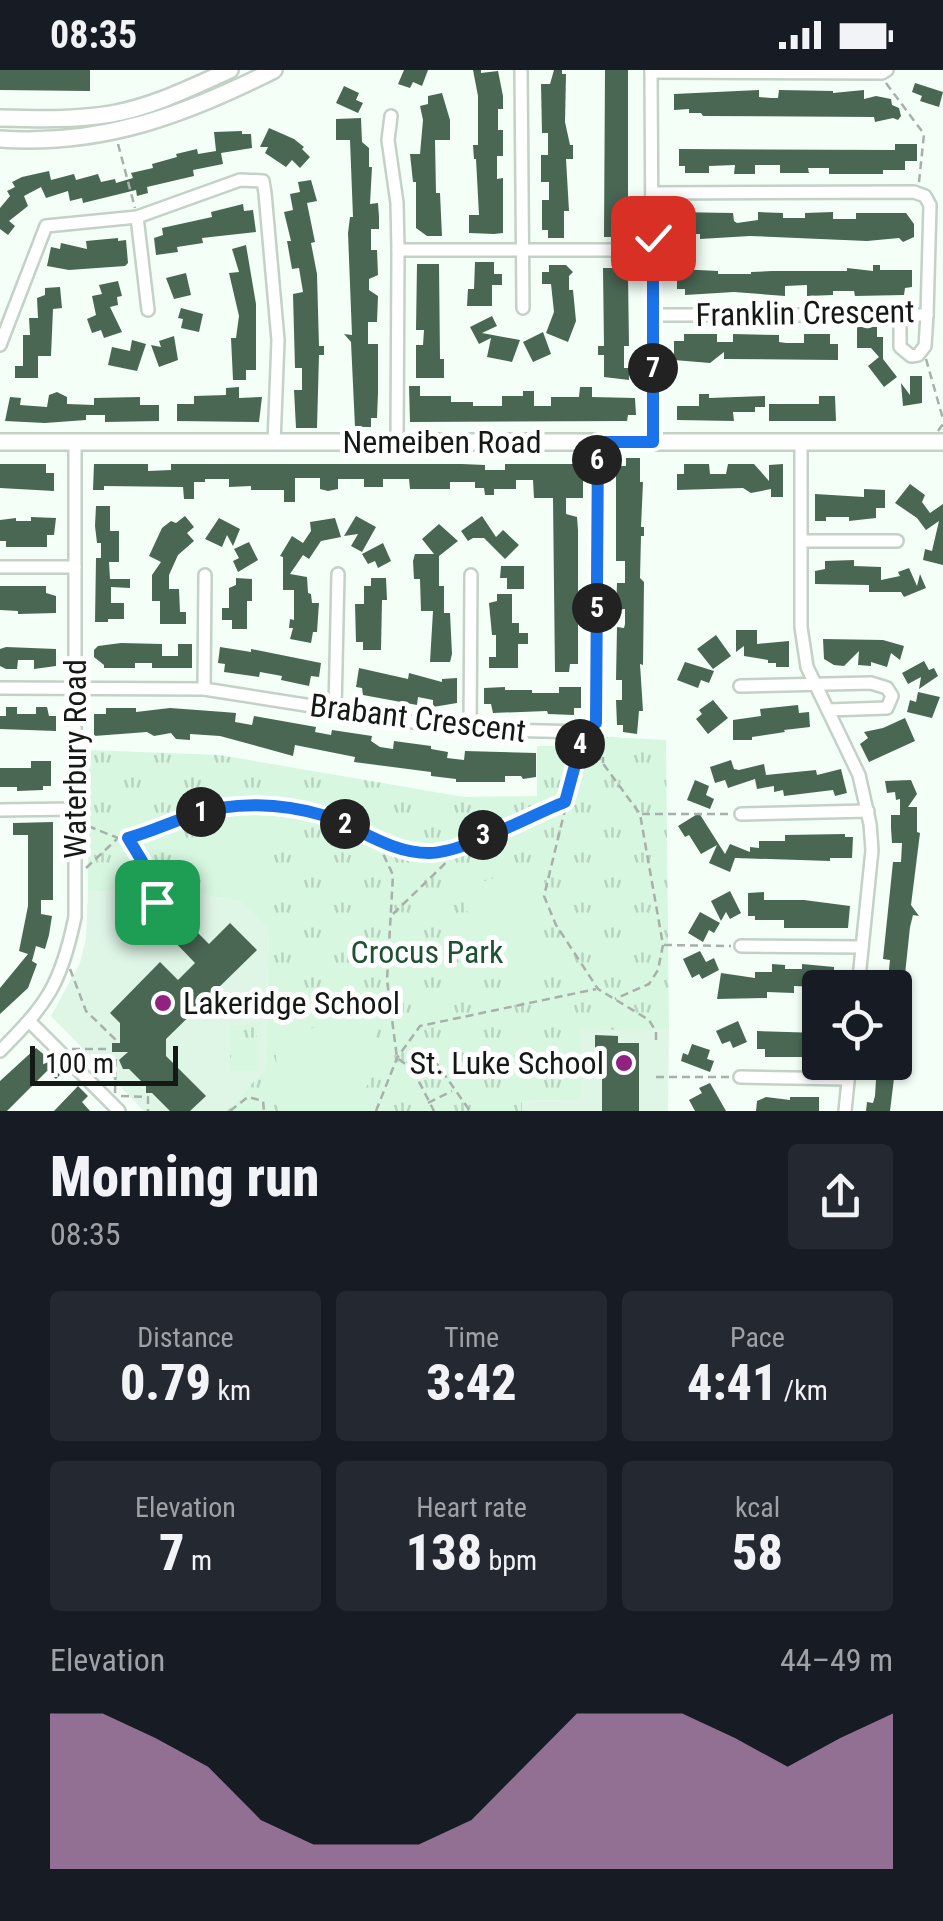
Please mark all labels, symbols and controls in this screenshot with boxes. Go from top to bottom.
text: 08:35 [50,13,137,57]
pin [611,196,696,281]
icon: check [626,211,681,266]
street label: Franklin Crescent [695,292,915,334]
pin: 7 [628,343,678,393]
text: 7 [646,351,660,384]
street label: Nemeiben Road [342,423,542,461]
pin: 6 [572,435,622,485]
text: 6 [590,443,604,476]
pin: 5 [572,583,622,633]
text: 5 [590,591,604,624]
street label: Waterbury Road [56,659,94,859]
street label: Brabant Crescent [308,686,528,750]
pin: 4 [555,719,605,769]
text: 4 [573,727,587,760]
pin: 1 [176,787,226,837]
text: 1 [194,795,208,828]
pin: 2 [320,799,370,849]
text: 2 [338,807,352,840]
pin: 3 [458,810,508,860]
text: 3 [476,818,490,851]
pin [115,860,200,945]
icon: arrive [130,875,185,930]
park label: Crocus Park [351,933,504,971]
map controls [802,970,912,1080]
button: locate [802,970,912,1080]
place label: Lakeridge School [183,984,400,1022]
marker: Lakeridge School [152,992,174,1014]
scale bar [30,1041,178,1086]
place label: St. Luke School [409,1044,604,1082]
text: 100 m [45,1047,114,1080]
marker: St. Luke School [613,1052,635,1074]
button: share [788,1144,893,1249]
text: Morning run [50,1145,319,1209]
text: 08:35 [50,1215,121,1253]
text: Distance [137,1321,234,1354]
text: Time [444,1321,499,1354]
text: Pace [730,1321,785,1354]
text: 0.79 [120,1354,211,1412]
text: 3:42 [426,1354,517,1412]
text: 4:41 [687,1354,777,1412]
text: km [211,1374,251,1407]
text: /km [777,1374,828,1407]
text: Elevation [135,1491,236,1524]
text: Heart rate [416,1491,527,1524]
text: kcal [735,1491,780,1524]
text: 7 [159,1524,184,1582]
text: 138 [406,1524,482,1582]
text: 58 [732,1524,783,1582]
text: m [184,1544,212,1577]
text: bpm [482,1544,537,1577]
text: Elevation [50,1641,165,1679]
text: 44–49 m [780,1641,893,1679]

